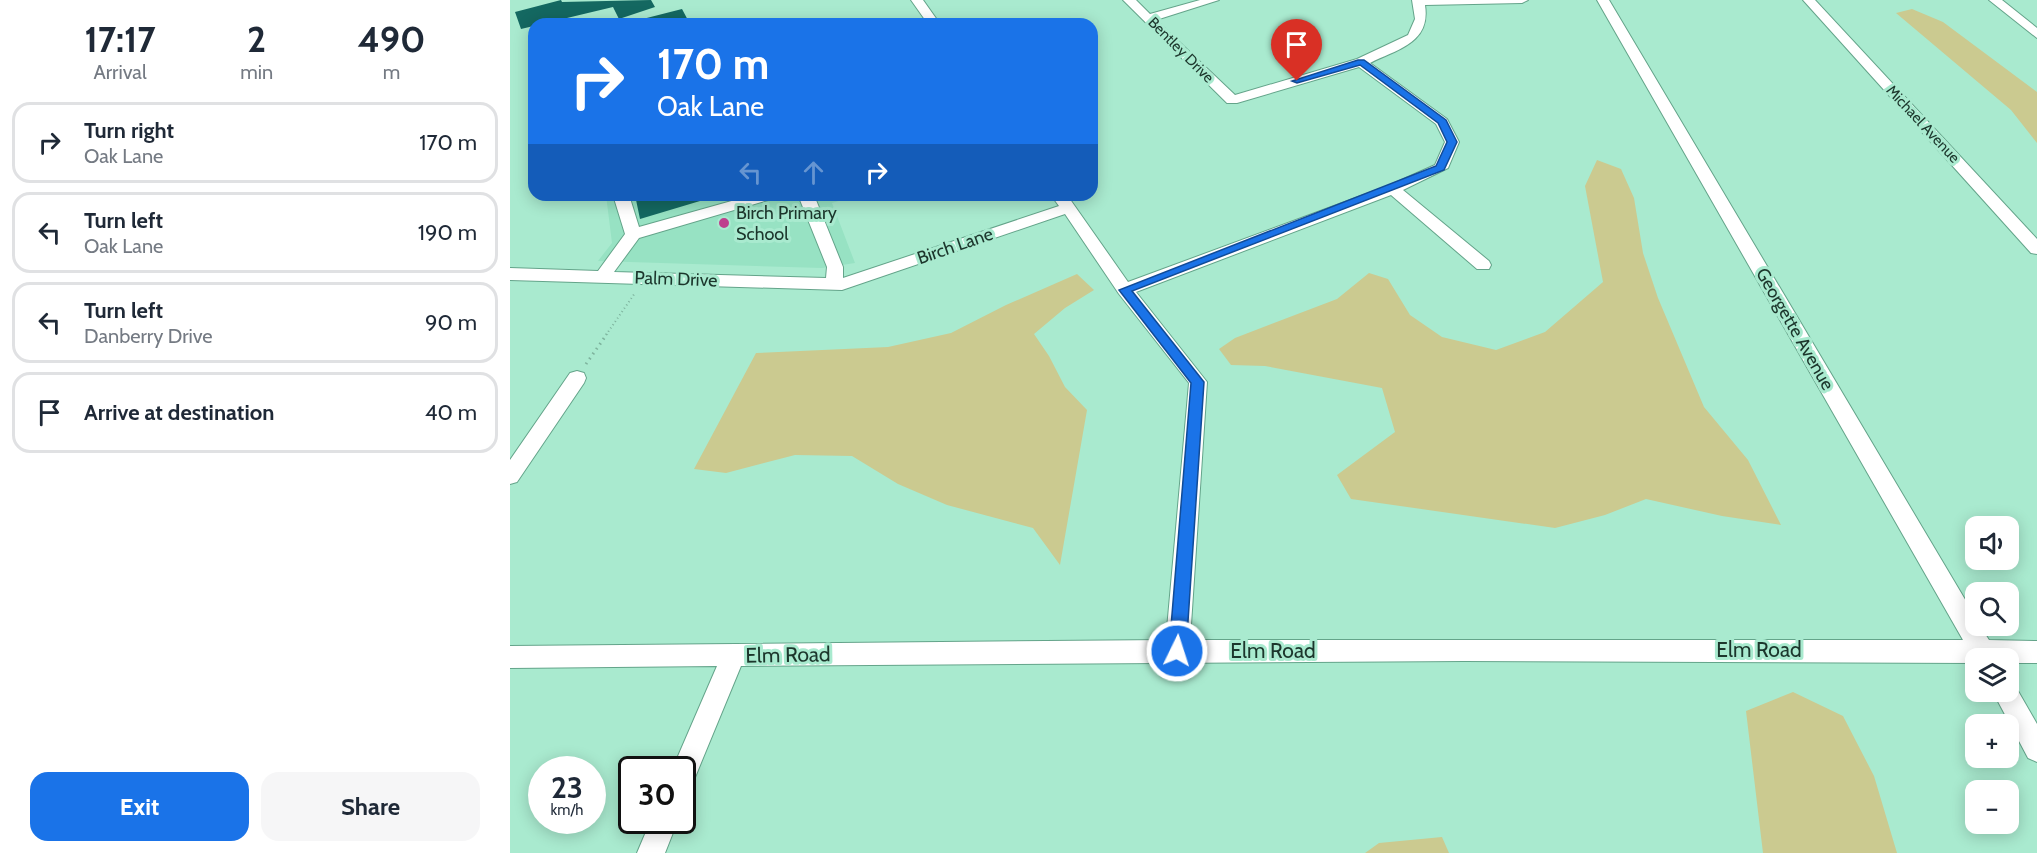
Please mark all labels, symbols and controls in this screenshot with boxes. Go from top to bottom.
street label: Bentley Drive [1144,13,1218,87]
text: 17:17 [84,17,156,61]
text: 2 [247,17,266,61]
text: 490 [358,17,426,61]
pin [1271,19,1322,81]
icon: arrive [1280,28,1313,61]
text: 170 m [657,38,769,90]
icon: right [558,42,636,120]
text: Arrival [93,60,147,84]
text: min [240,60,273,84]
text: m [383,60,400,84]
street label: Michael Avenue [1882,81,1964,167]
text: Oak Lane [657,90,764,123]
text: Turn right [84,117,174,144]
icon: right [33,126,66,159]
text: 170 m [419,129,477,156]
text: Oak Lane [84,144,163,168]
icon: left [734,156,767,189]
icon: ahead [797,156,830,189]
icon: right [860,156,893,189]
place label: Birch Primary School [736,202,837,245]
text: Turn left [84,207,163,234]
icon: left [33,216,66,249]
marker: Birch Primary School [717,216,731,230]
text: 190 m [418,219,477,246]
street label: Birch Lane [914,223,996,269]
text: Oak Lane [84,234,163,258]
street label: Georgette Avenue [1751,264,1839,394]
street label: Palm Drive [634,267,718,291]
text: Turn left [84,297,163,324]
icon: left [33,306,66,339]
text: 90 m [425,309,477,336]
text: Danberry Drive [84,324,213,348]
icon: arrive [33,396,66,429]
text: Arrive at destination [84,399,274,426]
text: 40 m [425,399,477,426]
map controls [1965,516,2019,834]
button: sound [1965,516,2019,570]
button: search [1965,582,2019,636]
position arrow [1145,619,1209,683]
street label: Elm Road [1716,637,1802,662]
street label: Elm Road [1230,638,1316,663]
street label: Elm Road [745,641,831,668]
button: layers [1965,648,2019,702]
button: + [1965,714,2019,768]
speed limit sign: 30 [618,756,696,834]
text: 23 [551,769,583,806]
button: Exit [30,772,249,841]
button: Share [261,772,480,841]
button: − [1965,780,2019,834]
text: km/h [551,801,583,819]

